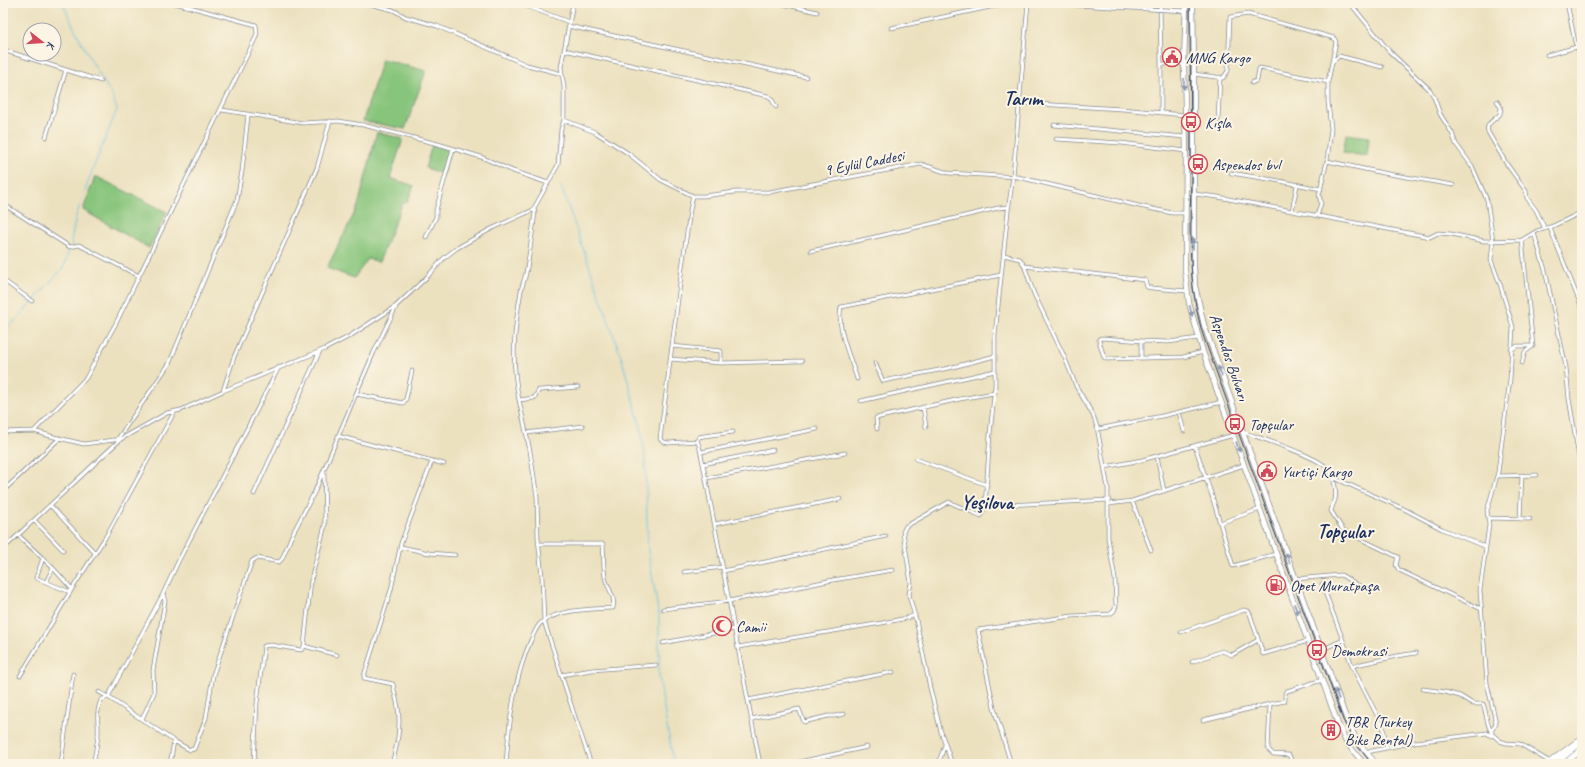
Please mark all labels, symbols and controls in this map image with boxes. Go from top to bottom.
north arrow [22,22,62,62]
text: K [43,40,59,52]
public building icon: MNG Kargo [1161,46,1183,68]
place label: MNG Kargo [1186,48,1252,68]
one-way arrow [1181,78,1187,91]
district label: Tarım [1004,86,1044,111]
bus stop icon: Kışla [1180,111,1202,133]
place label: Kışla [1205,113,1232,133]
street label: 9 Eylül Caddesi [823,145,908,181]
bus stop icon: Aspendos bvl [1187,153,1209,175]
place label: Aspendos bvl [1212,155,1283,175]
one-way arrow [1190,237,1196,250]
one-way arrow [1189,305,1195,318]
street label: Aspendos Bulvarı [1205,311,1254,404]
one-way arrow [1216,364,1222,376]
bus stop icon: Topçular [1224,413,1246,435]
place label: Topçular [1249,415,1294,435]
one-way arrow [1235,442,1241,454]
public building icon: Yurtiçi Kargo [1256,460,1278,482]
place label: Yurtiçi Kargo [1281,462,1353,482]
district label: Yeşilova [961,490,1015,515]
district label: Topçular [1317,519,1376,544]
one-way arrow [1285,552,1291,564]
fuel station icon: Opet Muratpaşa [1265,574,1287,596]
place label: Opet Muratpaşa [1290,576,1380,596]
one-way arrow [1294,604,1300,616]
mosque icon: Camii [711,615,733,637]
place label: Camii [736,617,767,637]
bus stop icon: Demokrasi [1306,639,1328,661]
place label: Demokrasi [1331,641,1389,661]
one-way arrow [1334,687,1340,699]
place label: TBR (Turkey Bike Rental) [1345,712,1413,750]
building icon: TBR (Turkey Bike Rental) [1320,719,1342,741]

